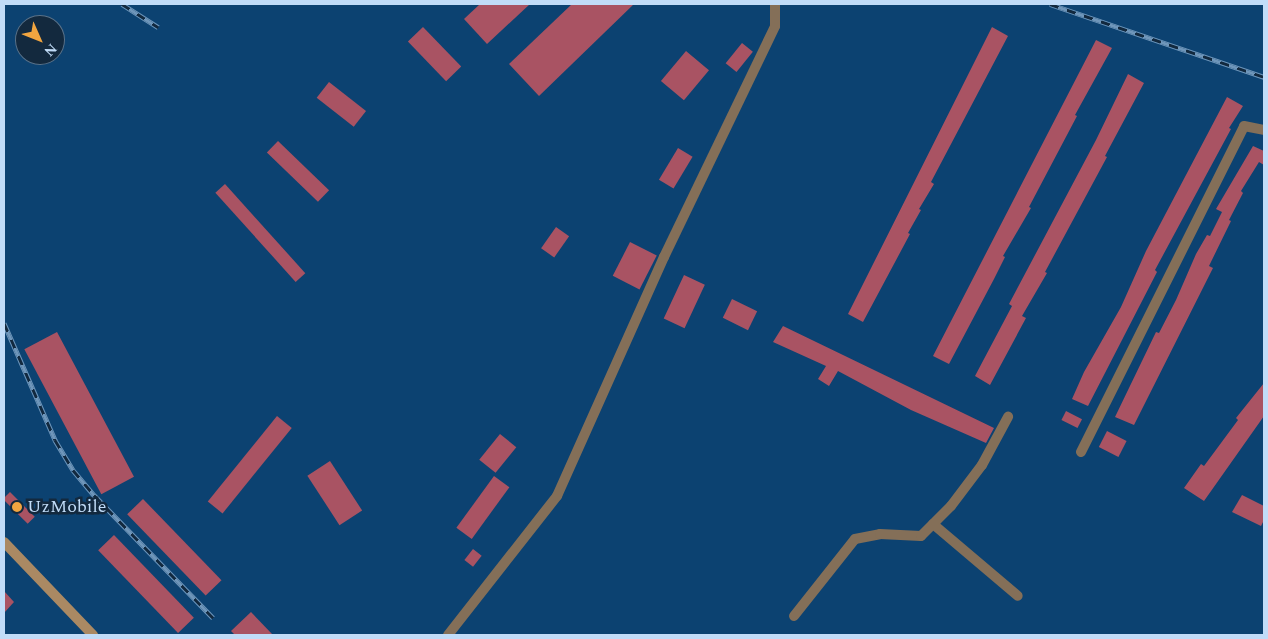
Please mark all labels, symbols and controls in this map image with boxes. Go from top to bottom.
north arrow [15,15,65,65]
text: N [39,39,62,61]
place label: UzMobile [27,496,106,518]
marker: UzMobile [11,501,23,513]

